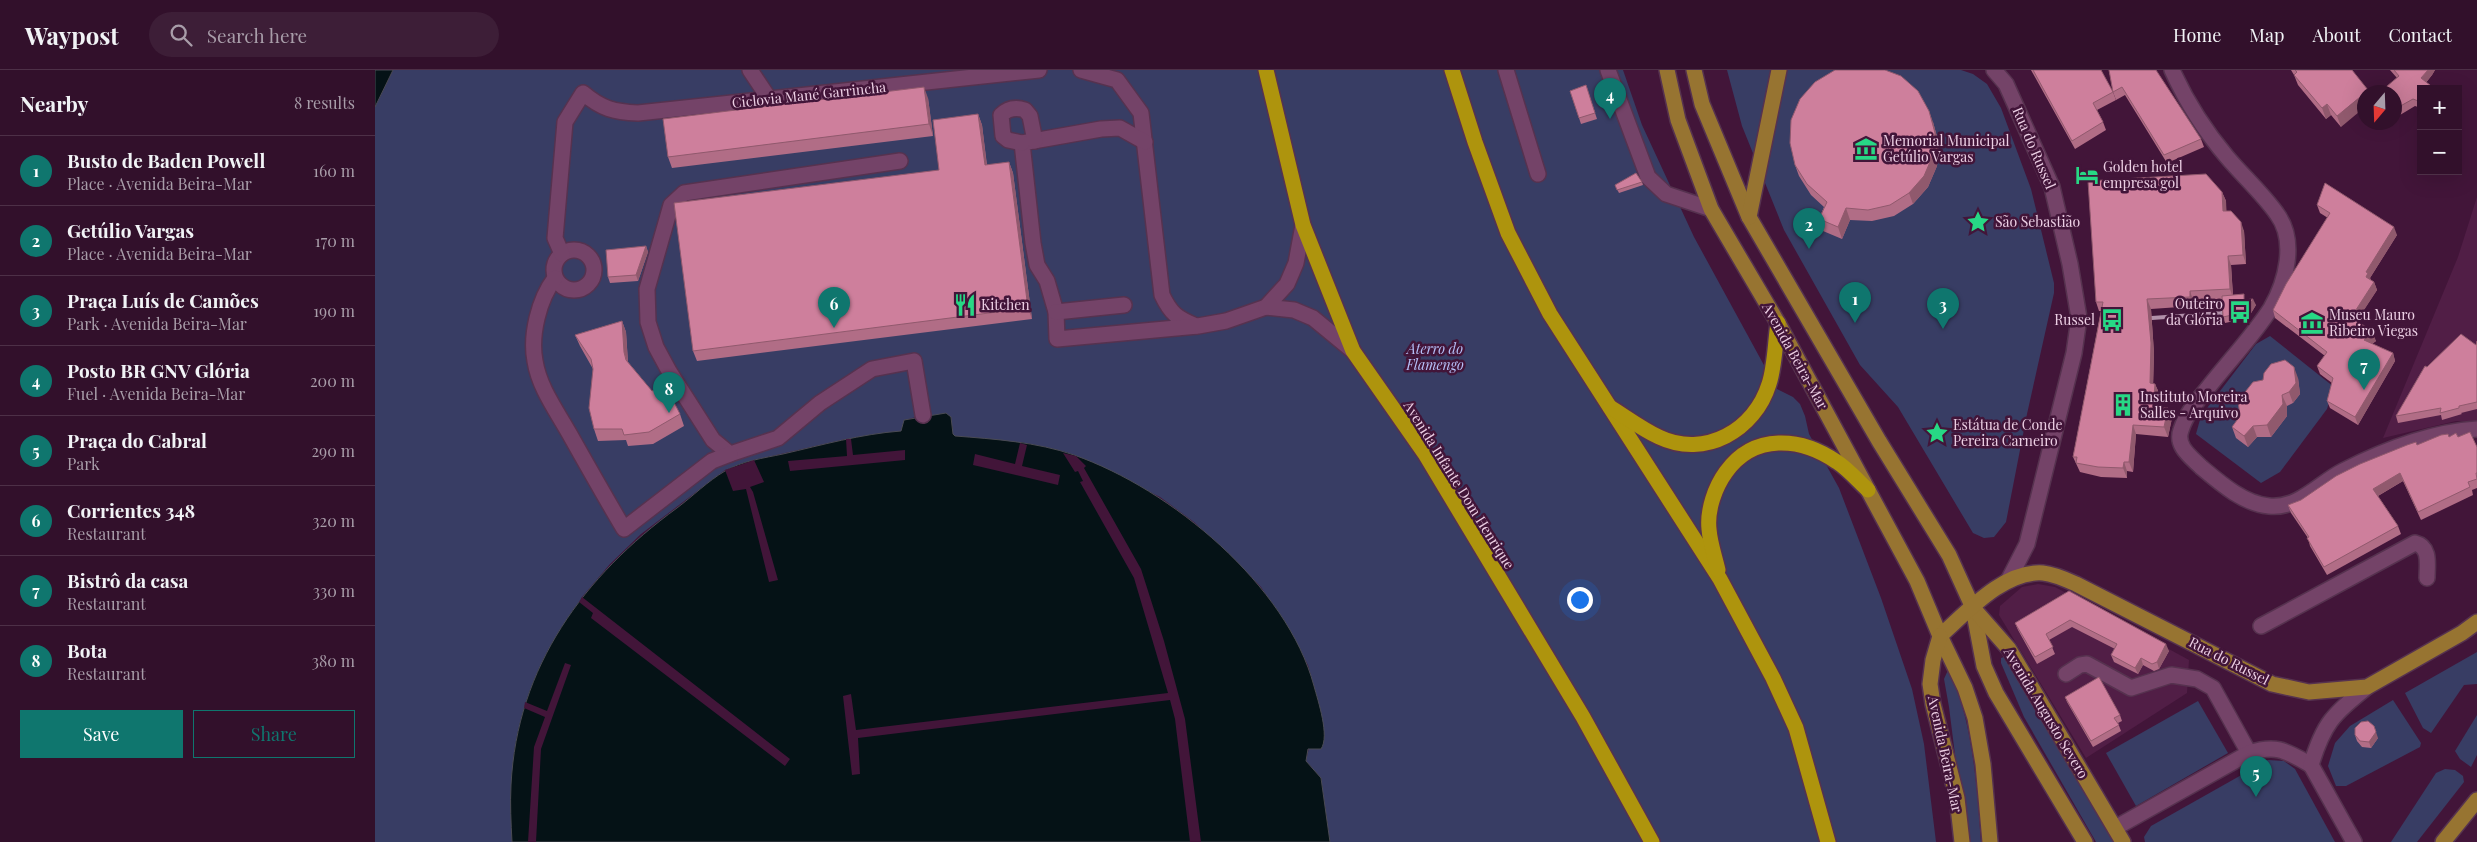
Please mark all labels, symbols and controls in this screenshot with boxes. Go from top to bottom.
search box [149,12,499,57]
text: Waypost [25,19,119,51]
icon: search [167,21,195,49]
text: Search here [207,22,307,48]
text: Home [2173,23,2221,47]
text: Map [2249,23,2284,47]
text: About [2312,23,2361,47]
text: Contact [2389,23,2452,47]
street label: Ciclovia Mané Garrincha [731,77,887,112]
pin: 4 [1594,78,1626,119]
north arrow [2357,85,2402,130]
map controls [2417,85,2462,175]
button: + [2417,85,2462,130]
text: Nearby [20,89,89,117]
text: 8 results [294,92,355,113]
street label: Rua do Russel [2009,104,2060,192]
button: − [2417,130,2462,175]
place label: Memorial Municipal Getúlio Vargas [1883,131,2010,166]
museum icon: Memorial Municipal Getúlio Vargas [1853,136,1879,162]
text: Busto de Baden Powell [67,147,265,173]
place label: Golden hotel empresa gol [2103,157,2183,192]
text: 1 [33,160,39,181]
text: 160 m [313,160,355,181]
hotel icon: Golden hotel empresa gol [2074,162,2100,188]
text: Place · Avenida Beira-Mar [67,173,252,194]
pin: 2 [1793,208,1825,249]
place icon: São Sebastião [1965,209,1991,235]
place label: São Sebastião [1995,212,2080,231]
text: Getúlio Vargas [67,217,194,243]
text: 2 [32,230,40,251]
text: 170 m [315,230,355,251]
text: Place · Avenida Beira-Mar [67,243,252,264]
pin: 1 [1839,282,1871,323]
text: Praça Luís de Camões [67,287,259,313]
pin: 6 [818,287,850,328]
pin: 3 [1927,288,1959,329]
restaurant icon: Kitchen [952,292,978,318]
place label: Outeiro da Glória [2166,294,2223,329]
place label: Kitchen [981,295,1030,314]
street label: Avenida Beira-Mar [1758,298,1833,413]
bus stop icon: Outeiro da Glória [2227,299,2253,325]
text: 3 [32,300,40,321]
text: 190 m [313,300,355,321]
place label: Museu Mauro Ribeiro Viegas [2329,305,2418,340]
bus stop icon: Russel [2099,307,2125,333]
place label: Russel [2054,310,2095,329]
museum icon: Museu Mauro Ribeiro Viegas [2299,310,2325,336]
text: Park · Avenida Beira-Mar [67,313,247,334]
park label: Aterro do Flamengo [1405,339,1464,374]
pin: 7 [2348,349,2380,390]
text: Posto BR GNV Glória [67,357,250,383]
text: 4 [32,370,40,391]
text: 200 m [310,370,355,391]
pin: 8 [653,372,685,413]
text: Fuel · Avenida Beira-Mar [67,383,245,404]
place label: Instituto Moreira Salles - Arquivo [2140,387,2248,422]
building icon: Instituto Moreira Salles - Arquivo [2110,392,2136,418]
street label: Avenida Infante Dom Henrique [1399,396,1519,572]
place label: Estátua de Conde Pereira Carneiro [1953,415,2063,450]
place icon: Estátua de Conde Pereira Carneiro [1924,420,1950,446]
text: Praça do Cabral [67,427,207,453]
text: 5 [32,440,40,461]
text: 290 m [311,440,355,461]
text: Park [67,453,100,474]
text: Corrientes 348 [67,497,195,523]
text: 6 [32,510,40,531]
text: 320 m [312,510,355,531]
text: Restaurant [67,523,146,544]
text: Bistrô da casa [67,567,188,593]
text: 7 [32,580,40,601]
text: 330 m [313,580,355,601]
your location [1567,587,1593,613]
text: Restaurant [67,593,146,614]
street label: Rua do Russel [2186,632,2273,689]
text: Bota [67,637,107,663]
street label: Avenida Augusto Severo [1999,643,2093,782]
text: 8 [32,650,40,671]
text: 380 m [312,650,355,671]
text: Restaurant [67,663,146,684]
street label: Avenida Beira-Mar [1924,693,1967,815]
button: Save [20,710,183,758]
button: Share [193,710,355,758]
pin: 5 [2240,756,2272,797]

